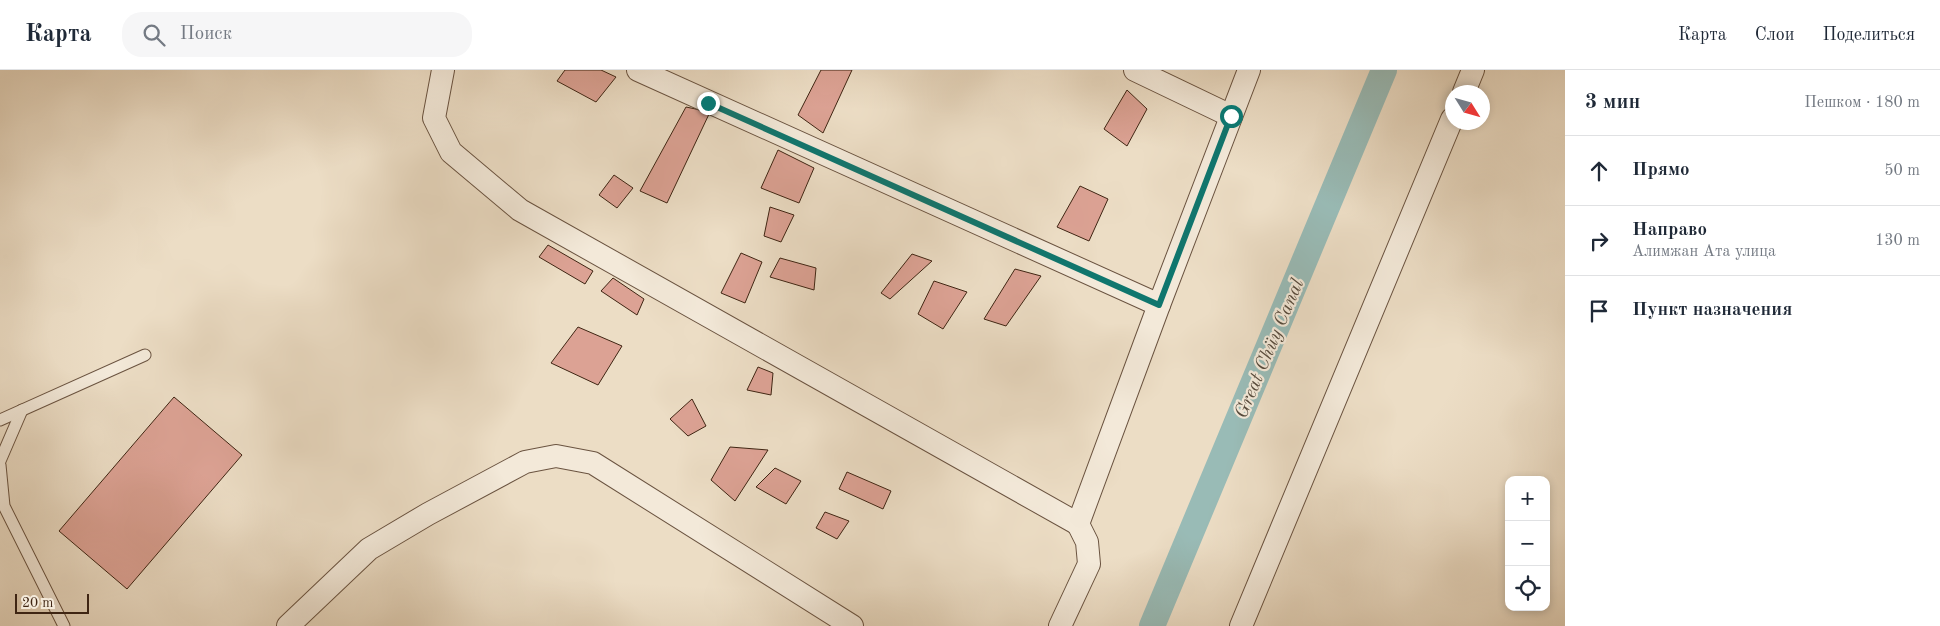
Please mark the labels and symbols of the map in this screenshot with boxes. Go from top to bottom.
north arrow [1445,85,1490,130]
route end [697,92,720,115]
route start [1220,105,1243,128]
water label: Great Chüy Canal [1232,276,1308,421]
scale bar [15,591,89,614]

